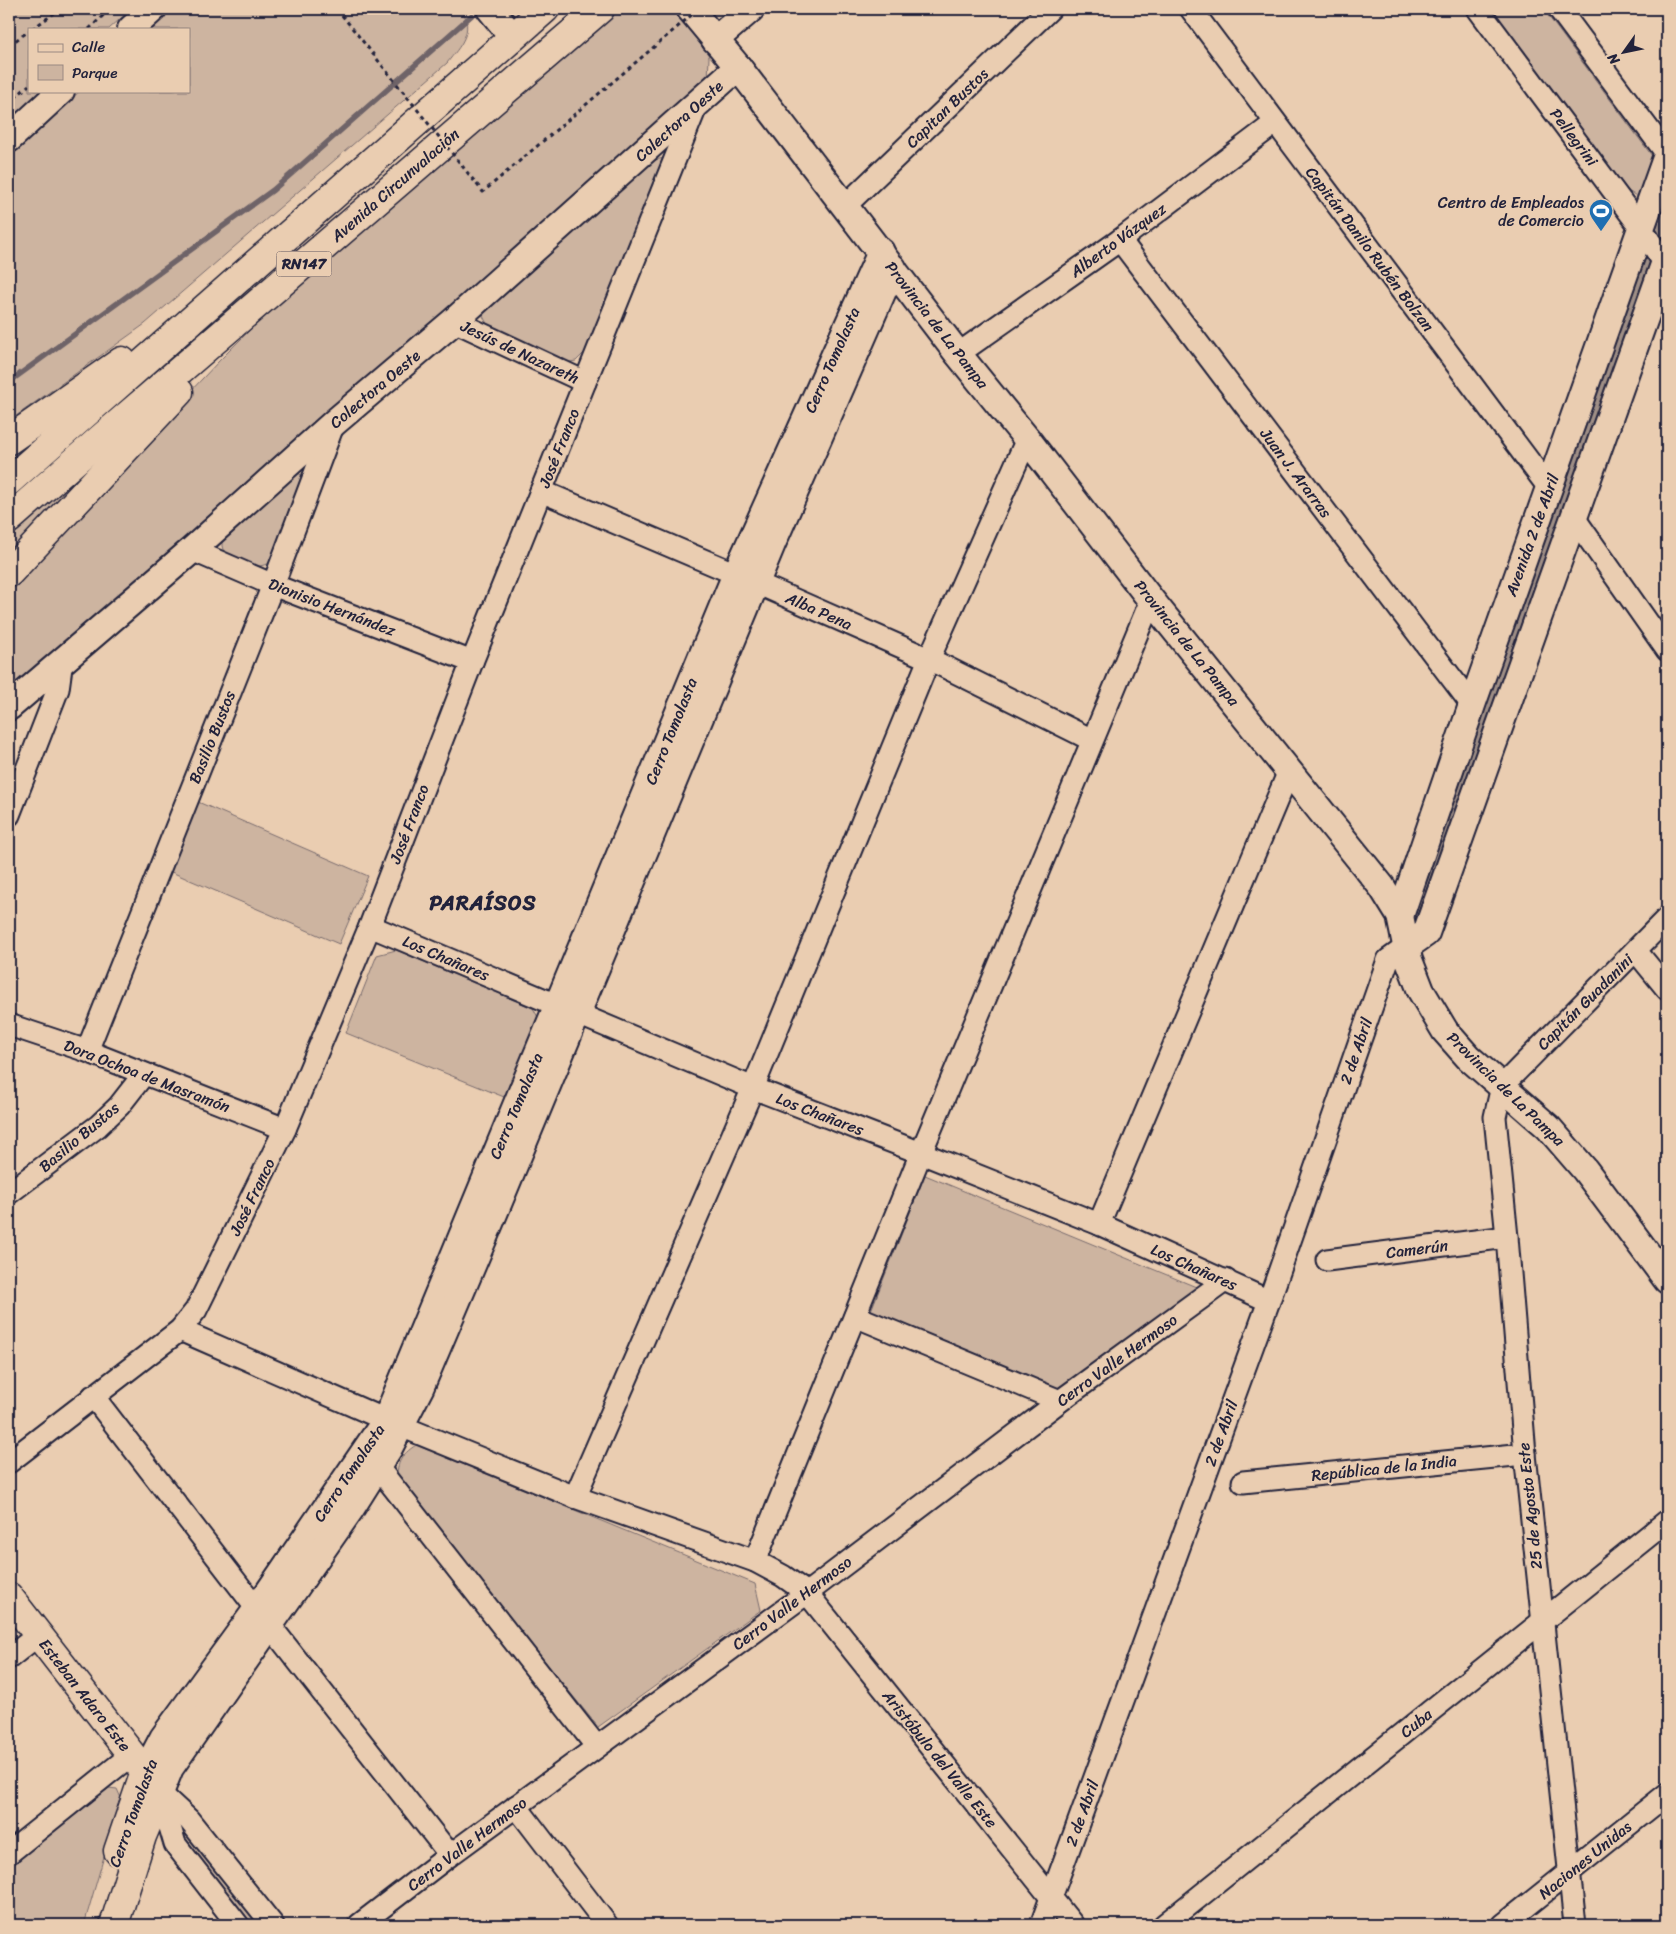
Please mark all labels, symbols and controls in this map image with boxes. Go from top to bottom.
legend [28,28,190,92]
north arrow [1598,28,1648,78]
text: Calle [72,34,105,60]
text: N [1600,48,1627,71]
text: Parque [72,60,117,86]
street label: Capitan Bustos [899,60,996,155]
street label: Colectora Oeste [628,73,731,169]
street label: Pellegrini [1542,101,1606,173]
street label: Avenida Circunvalación [323,120,466,250]
street label: Capitán Danilo Rubén Bolzan [1298,160,1442,338]
place label: Centro de Empleados de Comercio [1438,188,1584,235]
street label: Alberto Vázquez [1063,195,1173,286]
sports icon: Centro de Empleados de Comercio [1588,198,1614,232]
road number: RN147 [276,252,332,276]
street label: Provincia de La Pampa [878,255,997,396]
street label: Cerro Tomolasta [796,302,868,418]
street label: Jesús de Nazareth [455,311,584,392]
street label: Colectora Oeste [323,342,427,436]
street label: José Franco [530,404,588,493]
street label: Juan J. Ararras [1252,421,1340,525]
street label: Avenida 2 de Abril [1496,469,1568,601]
street label: Dionisio Hernández [264,569,400,645]
street label: Provincia de La Pampa [1127,573,1248,714]
street label: Alba Pena [780,583,857,639]
street label: Cerro Tomolasta [636,673,706,789]
street label: Basilio Bustos [180,685,244,788]
street label: José Franco [380,780,437,869]
district label: PARAÍSOS [429,884,537,922]
street label: Los Chañares [398,927,495,990]
street label: Capitán Guadanini [1530,946,1641,1057]
street label: 2 de Abril [1331,1013,1381,1088]
street label: Provincia de La Pampa [1440,1024,1573,1154]
street label: Dora Ochoa de Masramón [60,1031,235,1121]
street label: Cerro Tomolasta [480,1048,552,1164]
street label: Los Chañares [772,1084,869,1144]
street label: Basilio Bustos [32,1094,127,1180]
street label: José Franco [220,1153,283,1242]
street label: Camerún [1384,1231,1450,1267]
street label: Los Chañares [1146,1235,1243,1299]
street label: Cerro Valle Hermoso [1050,1306,1184,1414]
street label: 2 de Abril [1196,1395,1247,1470]
street label: Cerro Tomolasta [305,1418,393,1528]
street label: 25 de Agosto Este [1509,1441,1551,1571]
street label: República de la India [1310,1446,1458,1490]
street label: Cerro Valle Hermoso [726,1548,858,1658]
street label: Esteban Adaro Este [31,1632,139,1758]
street label: Aristóbulo del Valle Este [874,1682,1005,1835]
street label: Cuba [1393,1700,1440,1745]
street label: Cerro Tomolasta [100,1755,166,1871]
street label: 2 de Abril [1057,1775,1108,1850]
street label: Cerro Valle Hermoso [401,1789,533,1899]
street label: Naciones Unidas [1532,1813,1639,1907]

